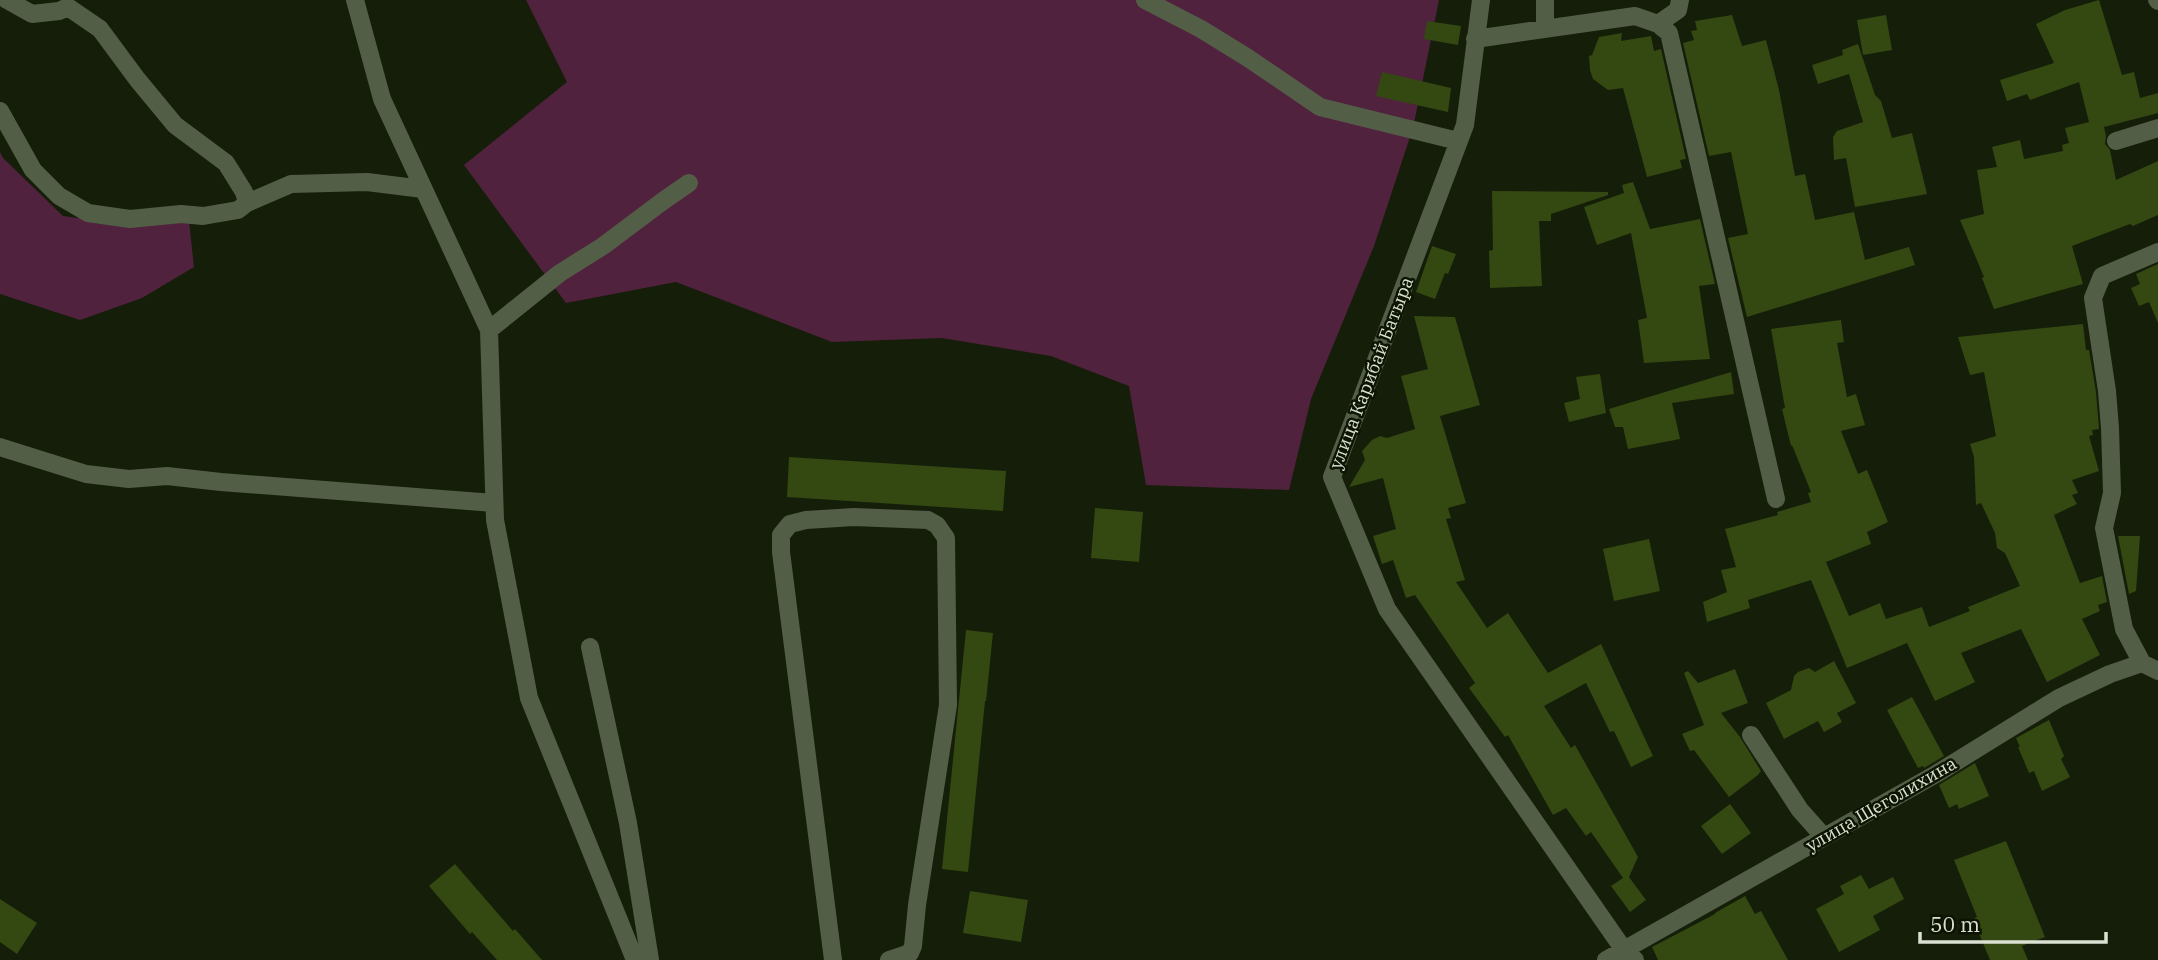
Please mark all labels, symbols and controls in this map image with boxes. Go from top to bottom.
street label: улица Карибай Батыра [1324,274,1418,472]
street label: улица Щеголихина [1801,751,1961,857]
scale bar [1920,900,2106,944]
text: 50 m [1930,910,1980,938]

